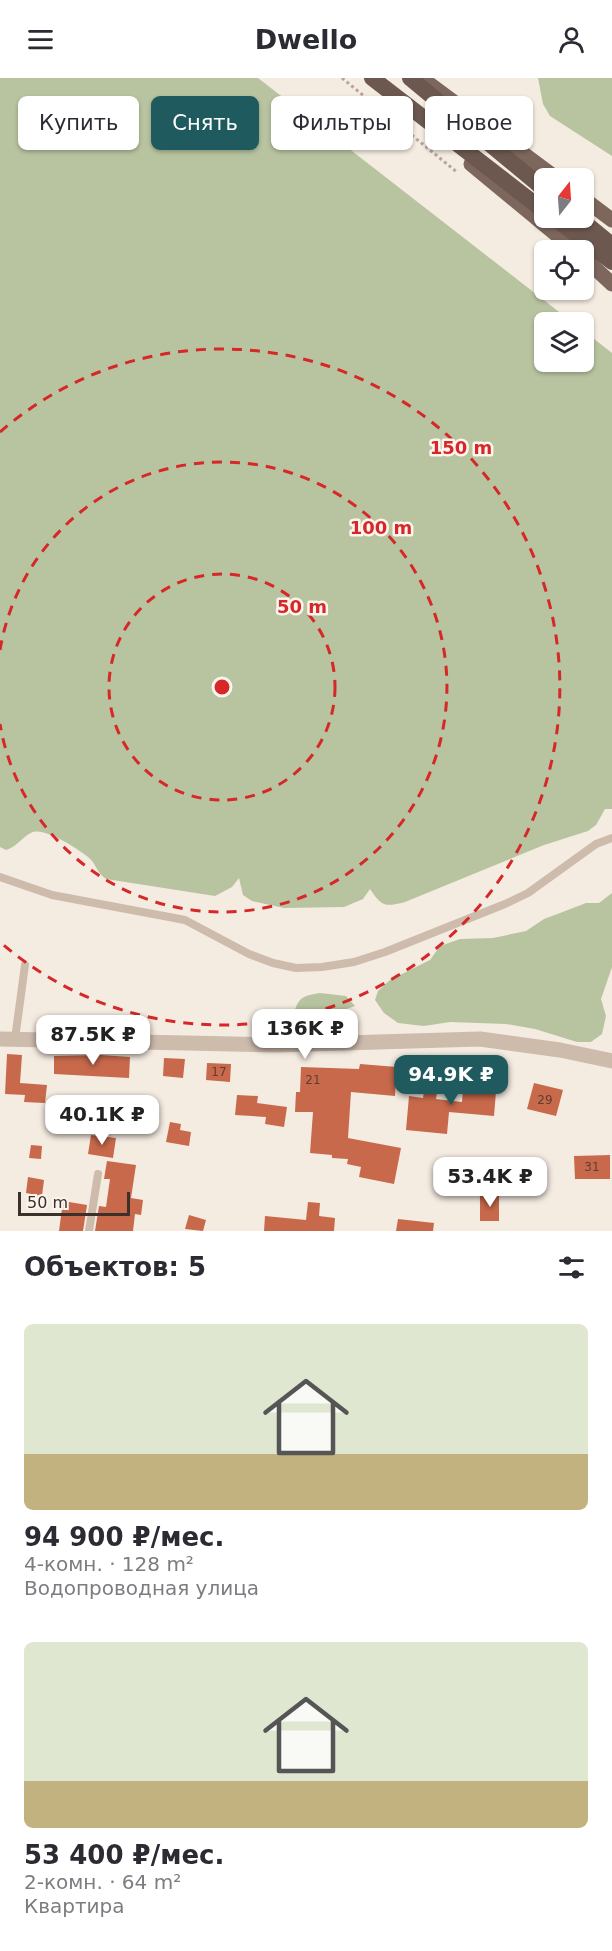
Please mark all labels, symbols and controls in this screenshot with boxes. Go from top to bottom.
icon: menu [24,23,57,56]
icon: person [555,23,588,56]
text: Dwello [255,24,357,55]
chip: Купить [18,96,139,150]
chip: Снять [151,96,259,150]
chip: Фильтры [271,96,413,150]
chip: Новое [425,96,533,150]
north arrow [534,168,594,228]
map controls [534,168,594,372]
button: locate [534,240,594,300]
button: layers [534,312,594,372]
text: 150 m [430,437,492,458]
text: 100 m [350,517,412,538]
text: 50 m [277,596,327,617]
centre of rings [212,677,232,697]
pin: 136K ₽ [256,1009,354,1060]
pin: 87.5K ₽ [38,1015,148,1066]
text: 136K ₽ [266,1016,344,1040]
text: 87.5K ₽ [50,1022,136,1046]
pin: 94.9K ₽ [396,1055,506,1106]
text: 94.9K ₽ [408,1062,494,1086]
house number: 17 [211,1065,227,1079]
house number: 21 [305,1073,321,1087]
house number: 29 [537,1093,553,1107]
pin: 40.1K ₽ [47,1095,157,1146]
text: 40.1K ₽ [59,1102,145,1126]
pin: 53.4K ₽ [435,1157,545,1208]
house number: 31 [584,1160,600,1174]
text: 53.4K ₽ [447,1164,533,1188]
scale bar [18,1189,130,1216]
text: 50 m [27,1193,68,1212]
icon: filters [555,1251,588,1284]
text: Объектов: 5 [24,1252,206,1282]
icon: home [252,1363,360,1471]
text: 94 900 ₽/мес. [24,1522,224,1552]
text: 4-комн. · 128 m² [24,1552,194,1576]
text: Водопроводная улица [24,1576,259,1600]
icon: home [252,1681,360,1789]
text: 53 400 ₽/мес. [24,1840,224,1870]
text: 2-комн. · 64 m² [24,1870,181,1894]
text: Квартира [24,1894,125,1918]

